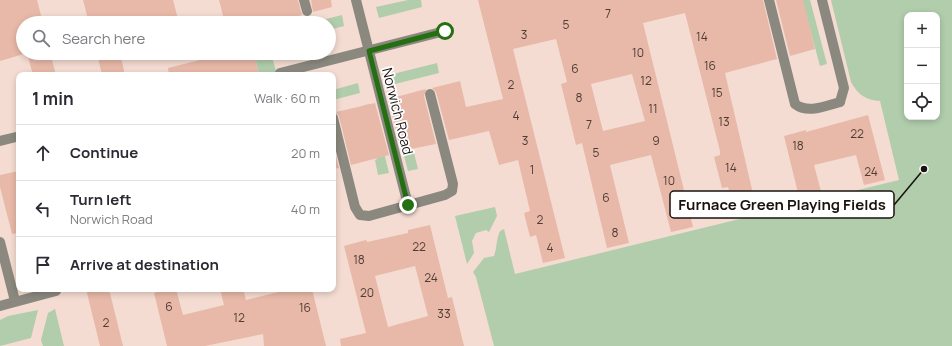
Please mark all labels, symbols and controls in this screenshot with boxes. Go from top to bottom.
house number: 7 [605,5,611,22]
map controls [904,12,940,120]
button: + [904,12,940,48]
search box [16,16,336,60]
house number: 5 [563,16,570,33]
route start [436,22,454,40]
house number: 3 [521,26,527,43]
icon: search [30,27,52,49]
text: Search here [62,28,145,49]
house number: 14 [696,28,708,45]
house number: 10 [632,44,644,61]
button: − [904,48,940,84]
house number: 16 [704,57,716,74]
house number: 6 [571,60,579,77]
street label: Norwich Road [378,66,418,156]
house number: 12 [640,72,652,89]
house number: 2 [508,76,515,93]
house number: 15 [711,84,723,101]
button: locate [904,84,940,120]
text: 1 min [32,87,74,110]
text: Walk · 60 m [254,89,320,107]
house number: 8 [576,89,583,106]
house number: 11 [648,100,658,117]
house number: 4 [512,107,520,124]
house number: 13 [718,113,730,130]
house number: 7 [586,116,592,133]
house number: 22 [850,125,864,142]
house number: 3 [522,132,528,149]
house number: 9 [652,132,660,149]
house number: 18 [792,137,804,154]
icon: ahead [32,142,54,164]
text: Continue [70,142,138,163]
text: 20 m [291,144,320,162]
house number: 5 [593,144,600,161]
house number: 14 [725,159,737,176]
house number: 1 [530,161,534,178]
house number: 24 [864,163,878,180]
house number: 10 [663,172,675,189]
text: Turn left [70,189,132,210]
house number: 6 [602,189,610,206]
callout: Furnace Green Playing Fields [670,191,894,218]
text: Furnace Green Playing Fields [678,194,886,215]
route end [399,196,417,214]
icon: left [32,198,54,220]
text: 40 m [291,200,320,218]
text: Norwich Road [70,210,153,228]
house number: 2 [537,211,544,228]
house number: 8 [612,224,619,241]
house number: 22 [412,238,426,255]
house number: 4 [546,239,554,256]
house number: 18 [353,251,365,268]
icon: arrive [32,254,54,276]
text: Arrive at destination [70,254,219,275]
house number: 24 [424,269,438,286]
house number: 20 [360,284,374,301]
house number: 6 [165,298,173,315]
house number: 16 [299,299,311,316]
house number: 33 [437,305,451,322]
house number: 12 [233,309,245,326]
house number: 2 [103,314,110,331]

